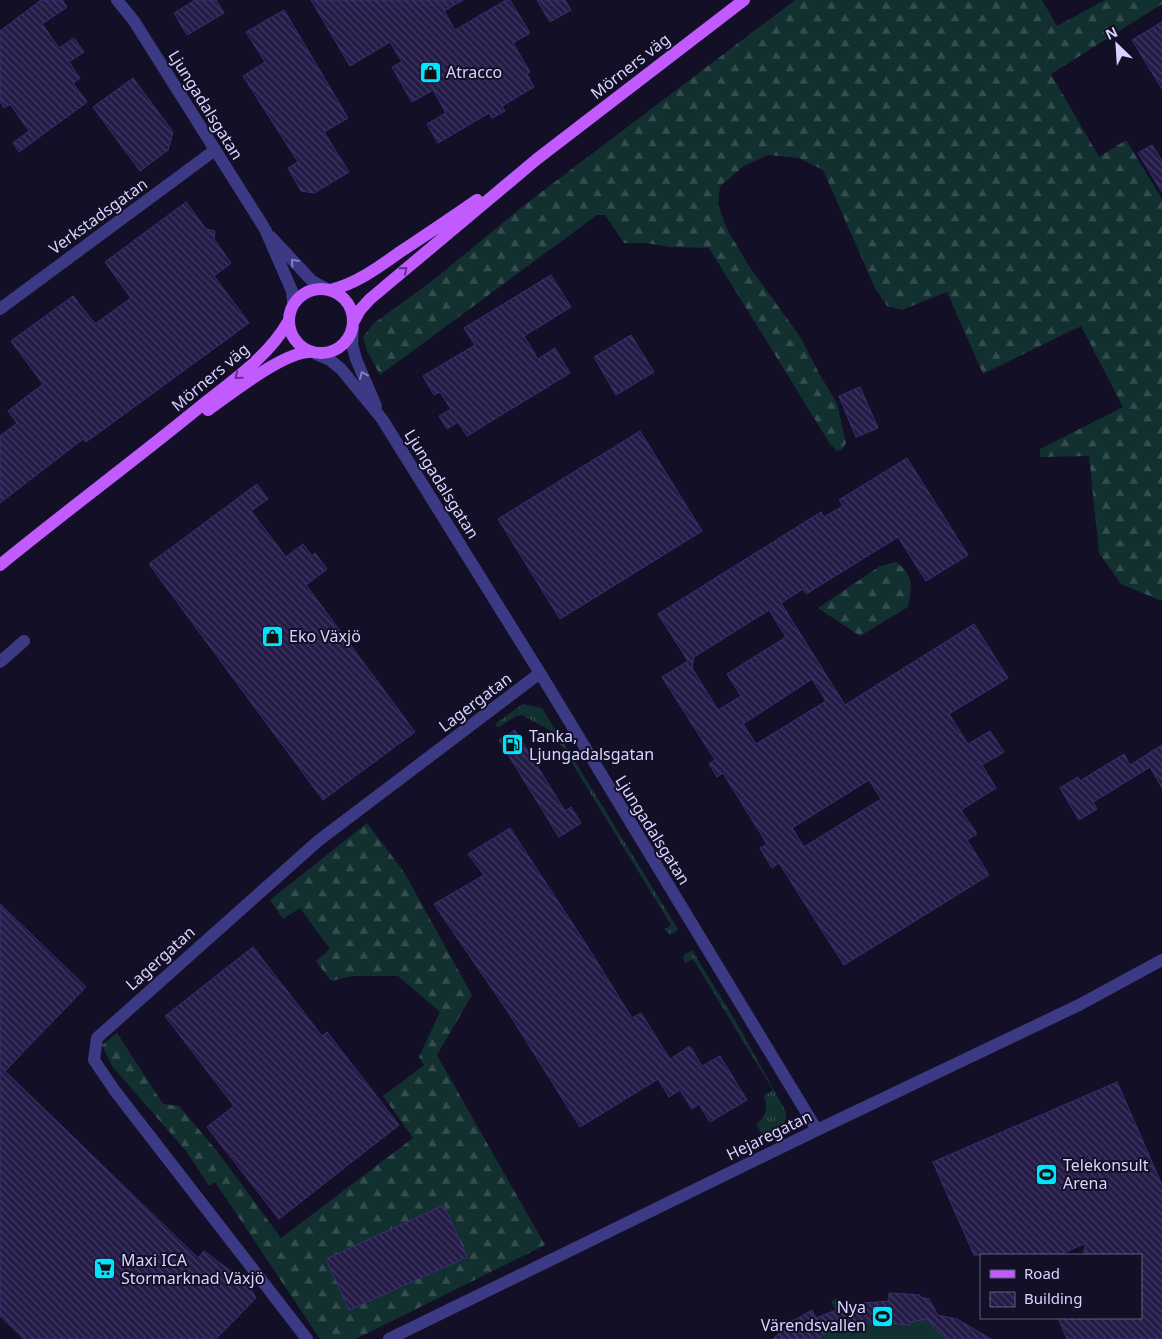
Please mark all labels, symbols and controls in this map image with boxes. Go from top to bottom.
north arrow [1092,20,1142,70]
text: N [1102,22,1120,44]
street label: Mörners väg [586,28,674,104]
street label: Ljungadalsgatan [164,46,248,164]
shop icon: Atracco [418,60,442,84]
place label: Atracco [446,61,502,83]
street label: Verkstadsgatan [44,173,152,259]
one-way arrow [291,258,300,267]
one-way arrow [399,267,408,276]
street label: Mörners väg [167,338,253,416]
one-way arrow [234,371,243,380]
one-way arrow [358,371,369,380]
street label: Ljungadalsgatan [400,425,484,543]
shop icon: Eko Växjö [261,624,285,648]
place label: Eko Växjö [289,625,361,647]
street label: Lagergatan [434,667,516,737]
place label: Tanka, Ljungadalsgatan [529,725,654,765]
fuel station icon: Tanka, Ljungadalsgatan [501,733,525,757]
street label: Ljungadalsgatan [611,771,695,889]
street label: Lagergatan [121,921,199,995]
street label: Hejaregatan [722,1105,816,1165]
place label: Telekonsult Arena [1063,1154,1149,1194]
sports icon: Telekonsult Arena [1035,1162,1059,1186]
place label: Maxi ICA Stormarknad Växjö [121,1249,264,1289]
legend [980,1254,1142,1319]
supermarket icon: Maxi ICA Stormarknad Växjö [93,1257,117,1281]
text: Road [1024,1263,1060,1283]
text: Building [1024,1288,1082,1308]
place label: Nya Värendsvallen [761,1296,866,1336]
sports icon: Nya Värendsvallen [870,1304,894,1328]

